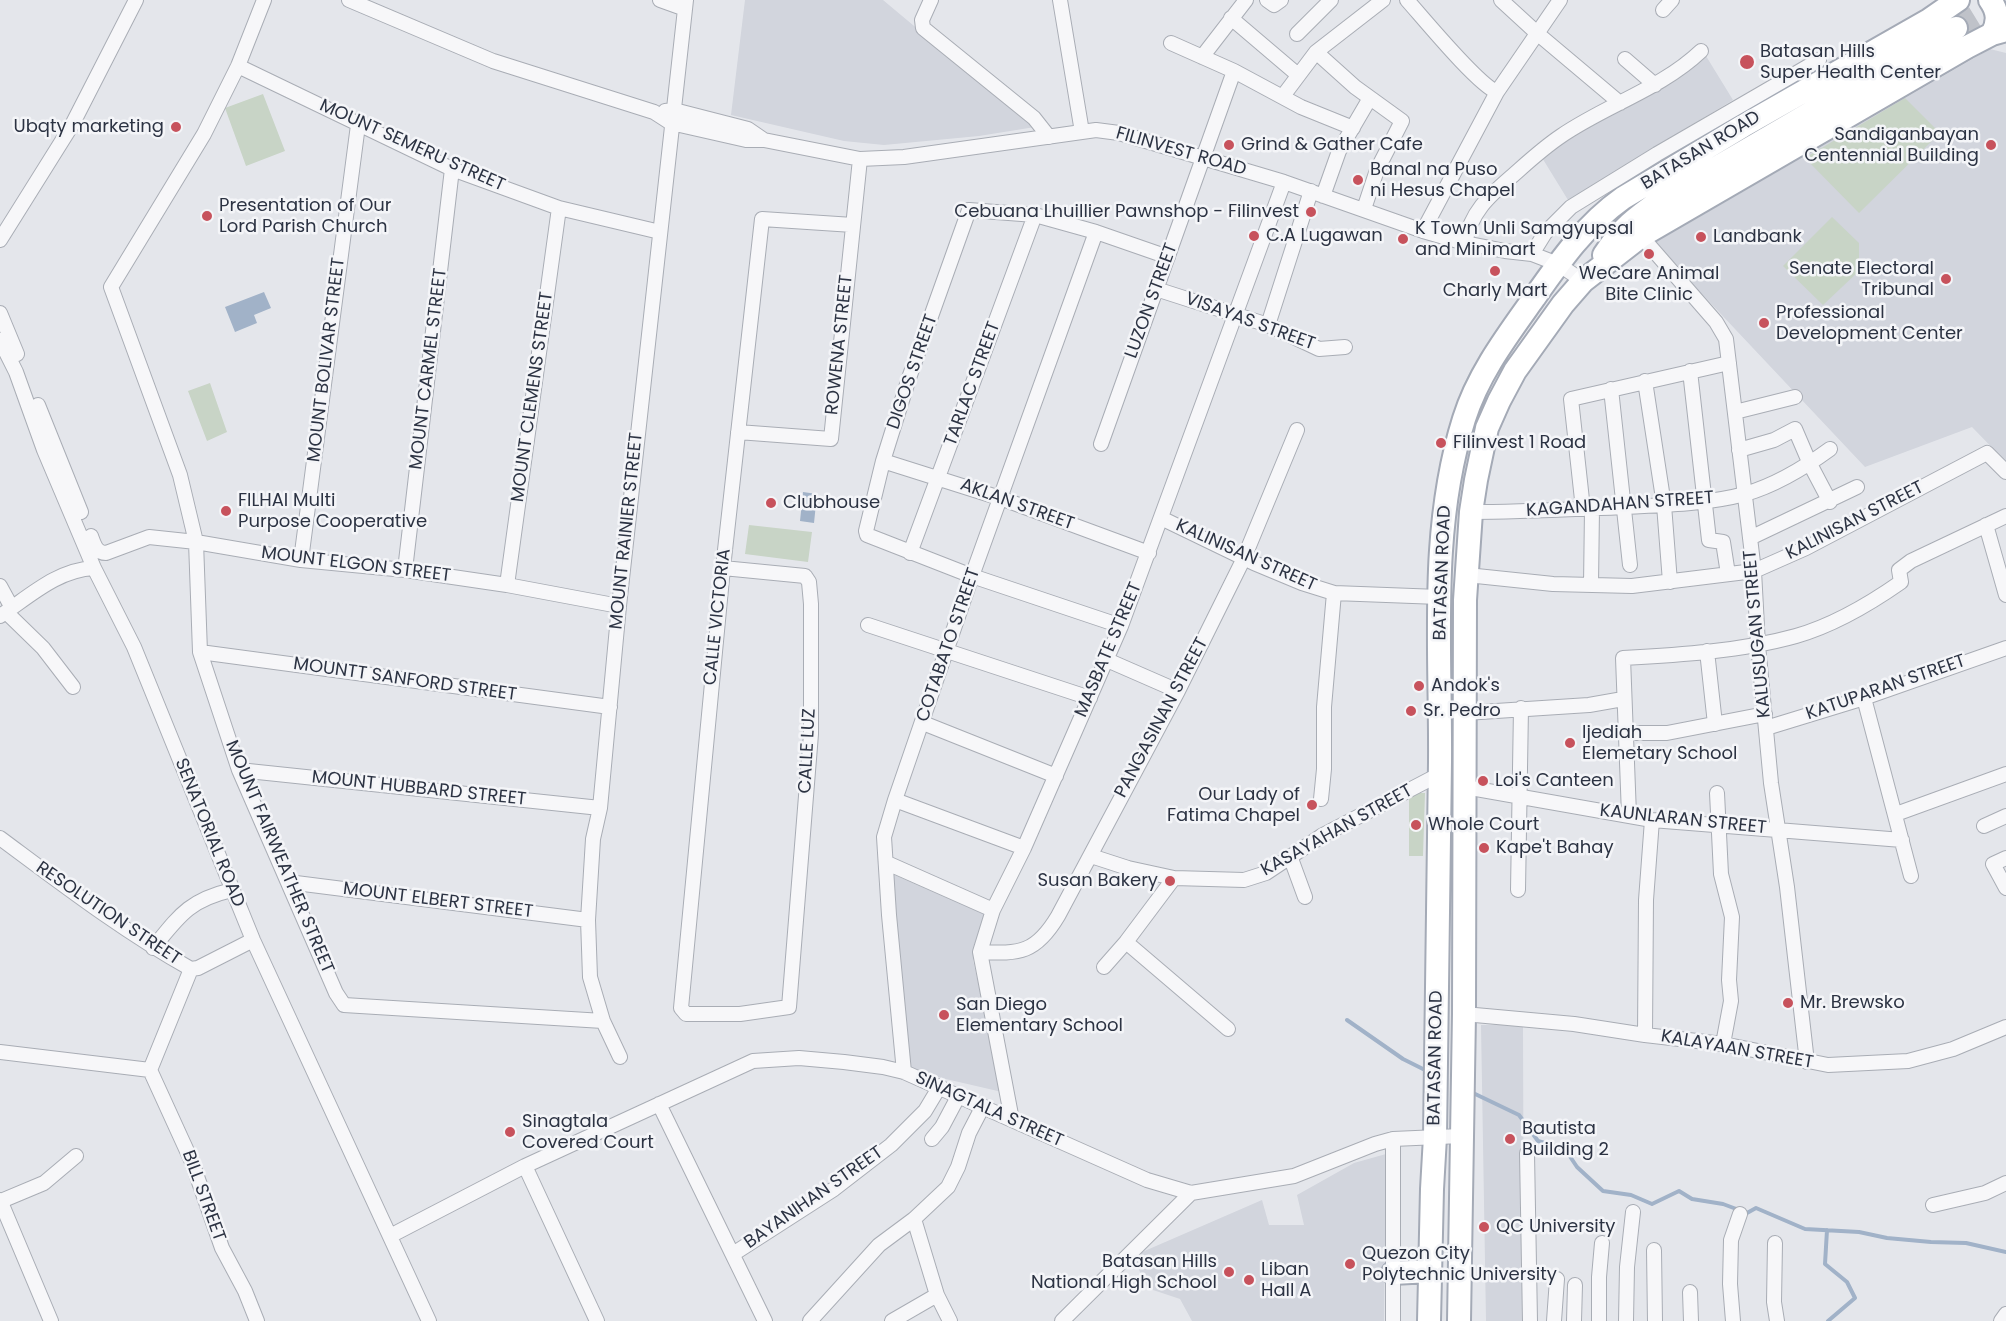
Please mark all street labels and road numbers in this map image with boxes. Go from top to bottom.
street label: MOUNT SEMERU STREET [316,95,508,197]
street label: BATASAN ROAD [1638,107,1764,195]
street label: FILINVEST ROAD [1113,123,1249,181]
street label: LUZON STREET [1121,241,1183,361]
street label: MOUNT BOLIVAR STREET [304,257,350,463]
street label: MOUNT CARMEL STREET [406,267,452,471]
street label: ROWENA STREET [822,274,858,416]
street label: VISAYAS STREET [1182,288,1318,356]
street label: MOUNT CLEMENS STREET [508,290,558,504]
street label: DIGOS STREET [883,312,943,432]
street label: TARLAC STREET [940,319,1006,449]
street label: MOUNT RAINIER STREET [606,431,648,631]
street label: AKLAN STREET [957,474,1077,536]
street label: KALINISAN STREET [1782,477,1928,565]
street label: KAGANDAHAN STREET [1525,488,1715,522]
street label: BATASAN ROAD [1430,505,1456,641]
street label: KALINISAN STREET [1172,515,1320,597]
street label: MOUNT ELGON STREET [260,543,452,587]
street label: CALLE VICTORIA [700,547,736,687]
street label: KALUSUGAN STREET [1740,549,1776,719]
street label: COTABATO STREET [913,565,985,725]
street label: MASBATE STREET [1071,579,1147,721]
street label: PANGASINAN STREET [1111,634,1213,802]
street label: KATUPARAN STREET [1803,651,1969,725]
street label: MOUNTT SANFORD STREET [292,654,518,706]
street label: CALLE LUZ [795,708,821,794]
street label: MOUNT FAIRWEATHER STREET [220,737,338,977]
street label: SENATORIAL ROAD [169,755,249,911]
street label: MOUNT HUBBARD STREET [311,767,527,811]
street label: KASAYAHAN STREET [1258,780,1416,882]
street label: KAUNLARAN STREET [1599,800,1767,840]
street label: RESOLUTION STREET [31,858,185,970]
street label: MOUNT ELBERT STREET [342,879,534,923]
street label: BATASAN ROAD [1424,990,1448,1126]
street label: KALAYAAN STREET [1659,1026,1815,1074]
street label: SINAGTALA STREET [912,1068,1066,1152]
street label: BAYANIHAN STREET [740,1142,888,1254]
street label: BILL STREET [177,1148,229,1244]

